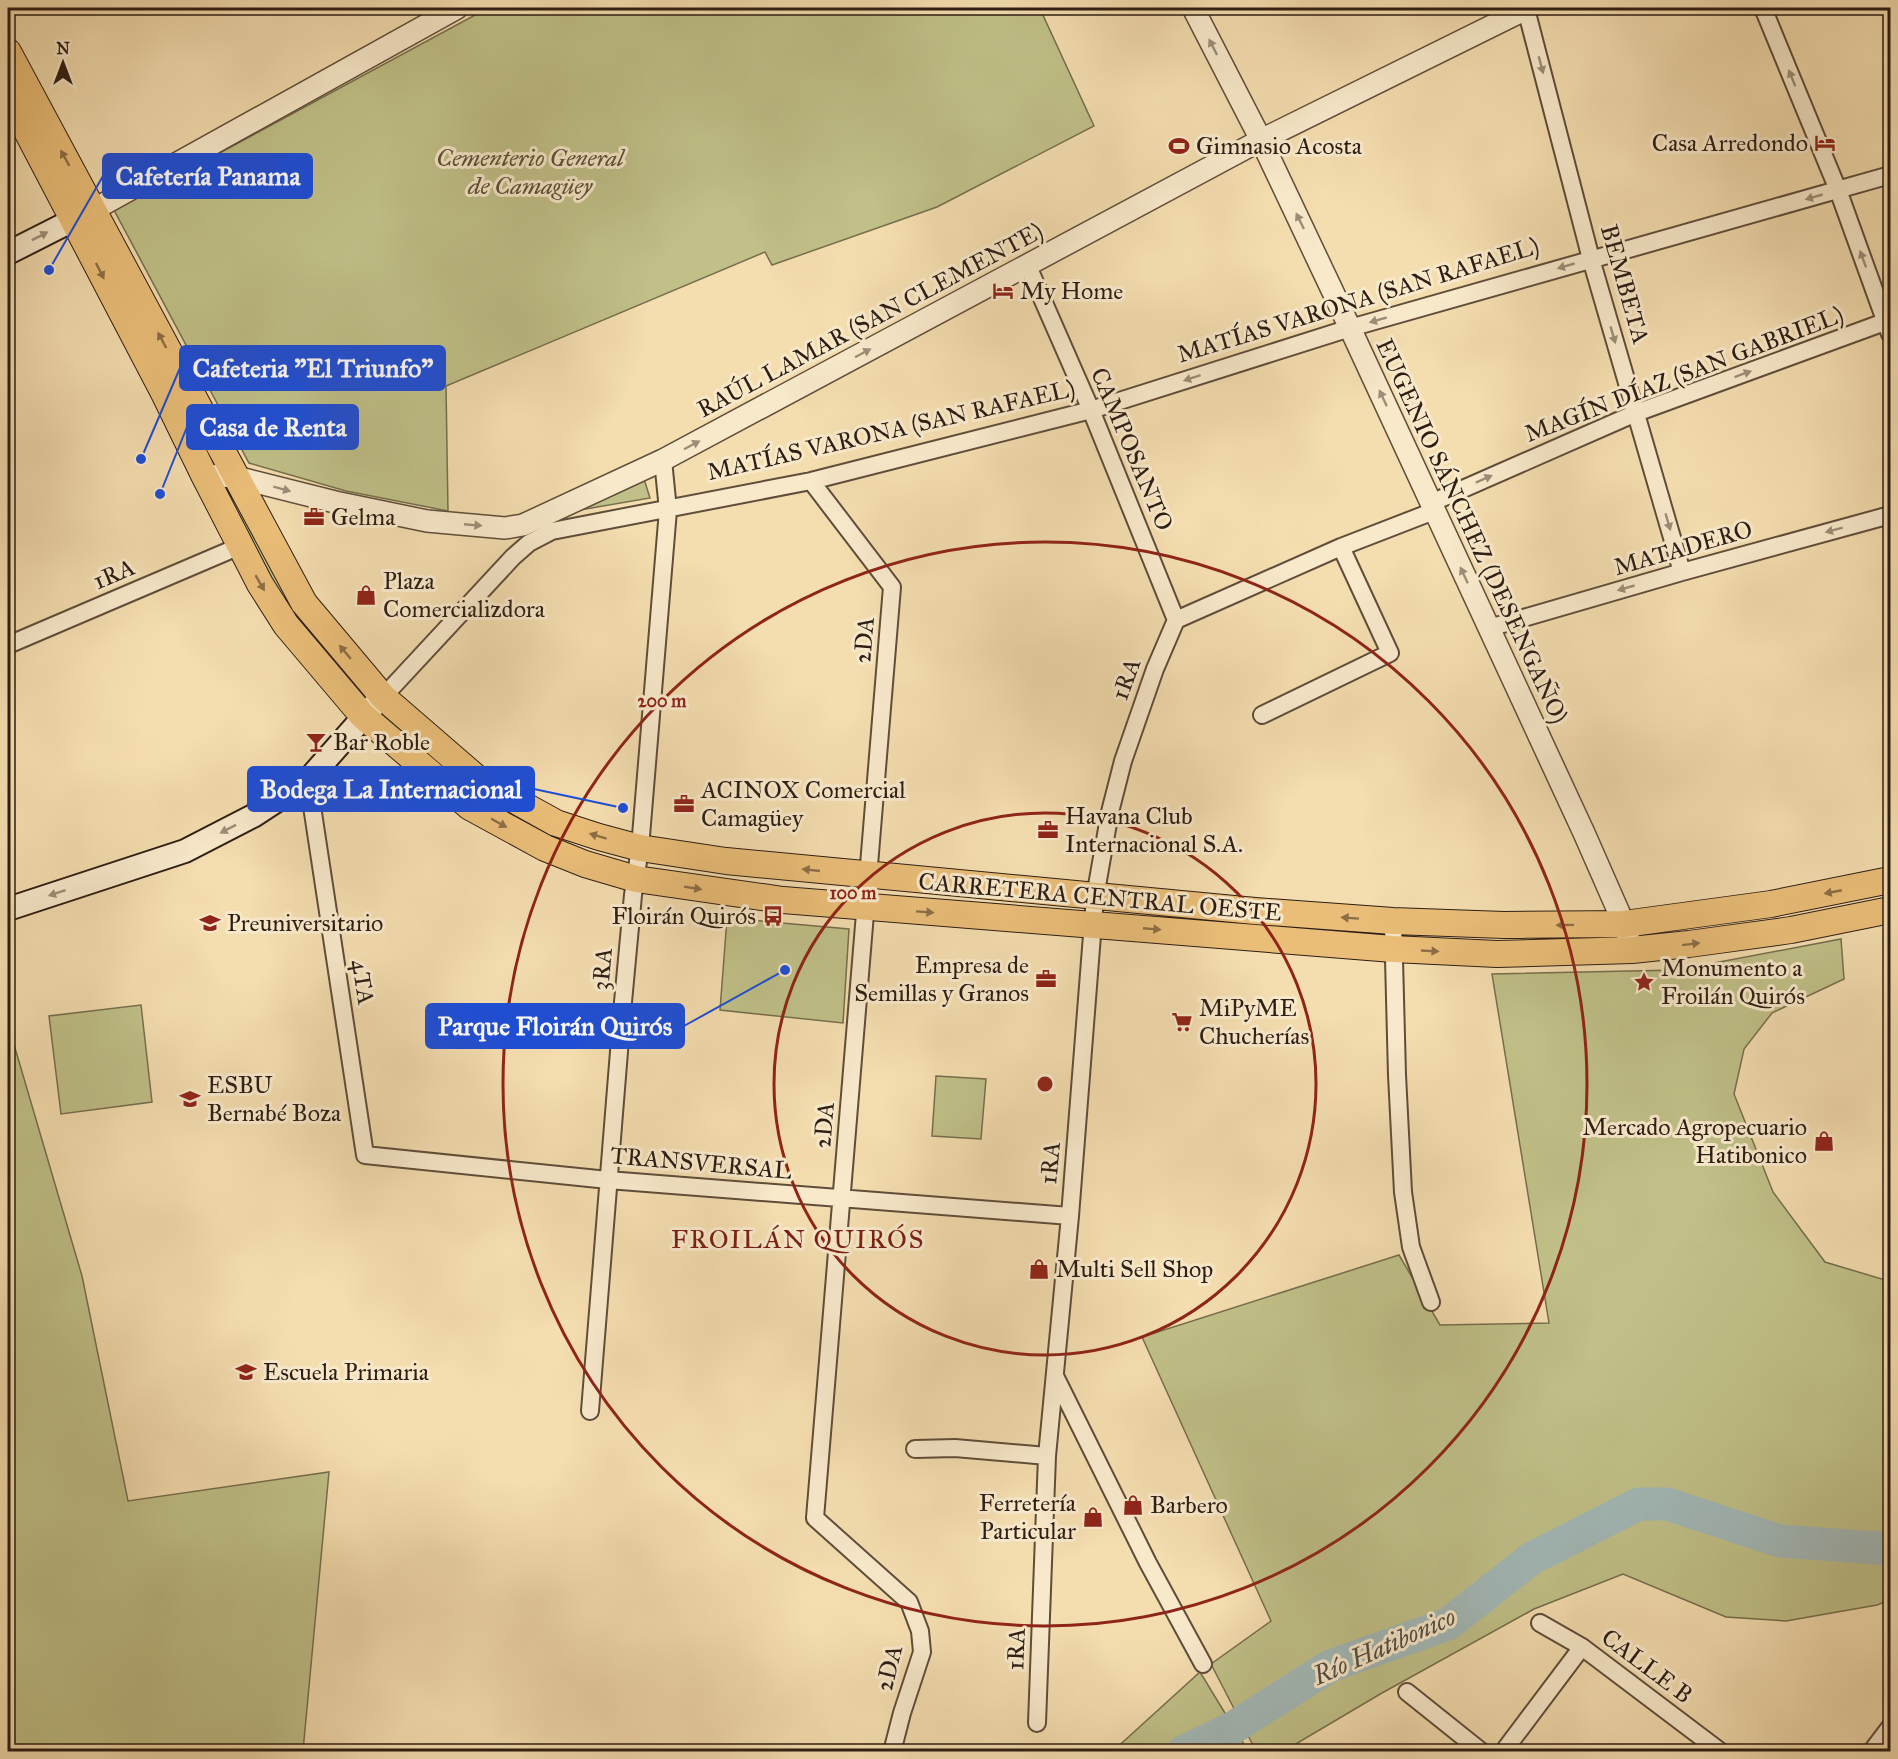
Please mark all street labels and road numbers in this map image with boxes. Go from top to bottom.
street label: RAÚL LAMAR (SAN CLEMENTE) [692,216,1048,424]
street label: BEMBETA [1594,221,1656,347]
street label: MATÍAS VARONA (SAN RAFAEL) [1173,231,1543,369]
street label: MAGÍN DÍAZ (SAN GABRIEL) [1520,299,1848,449]
street label: EUGENIO SÁNCHEZ (DESENGAÑO) [1369,334,1575,728]
street label: CAMPOSANTO [1084,363,1180,535]
street label: MATÍAS VARONA (SAN RAFAEL) [704,373,1078,487]
street label: MATADERO [1610,514,1756,582]
street label: 1RA [89,552,139,596]
street label: 2DA [847,616,881,664]
street label: 1RA [1105,654,1147,704]
street label: CARRETERA CENTRAL OESTE [917,866,1283,928]
street label: 3RA [585,946,619,992]
street label: 4TA [345,957,381,1007]
street label: 2DA [807,1101,841,1149]
street label: TRANSVERSAL [609,1140,793,1186]
street label: 1RA [1033,1141,1067,1185]
street label: CALLE B [1596,1622,1698,1710]
street label: 1RA [1000,1627,1032,1671]
street label: 2DA [869,1642,909,1694]

